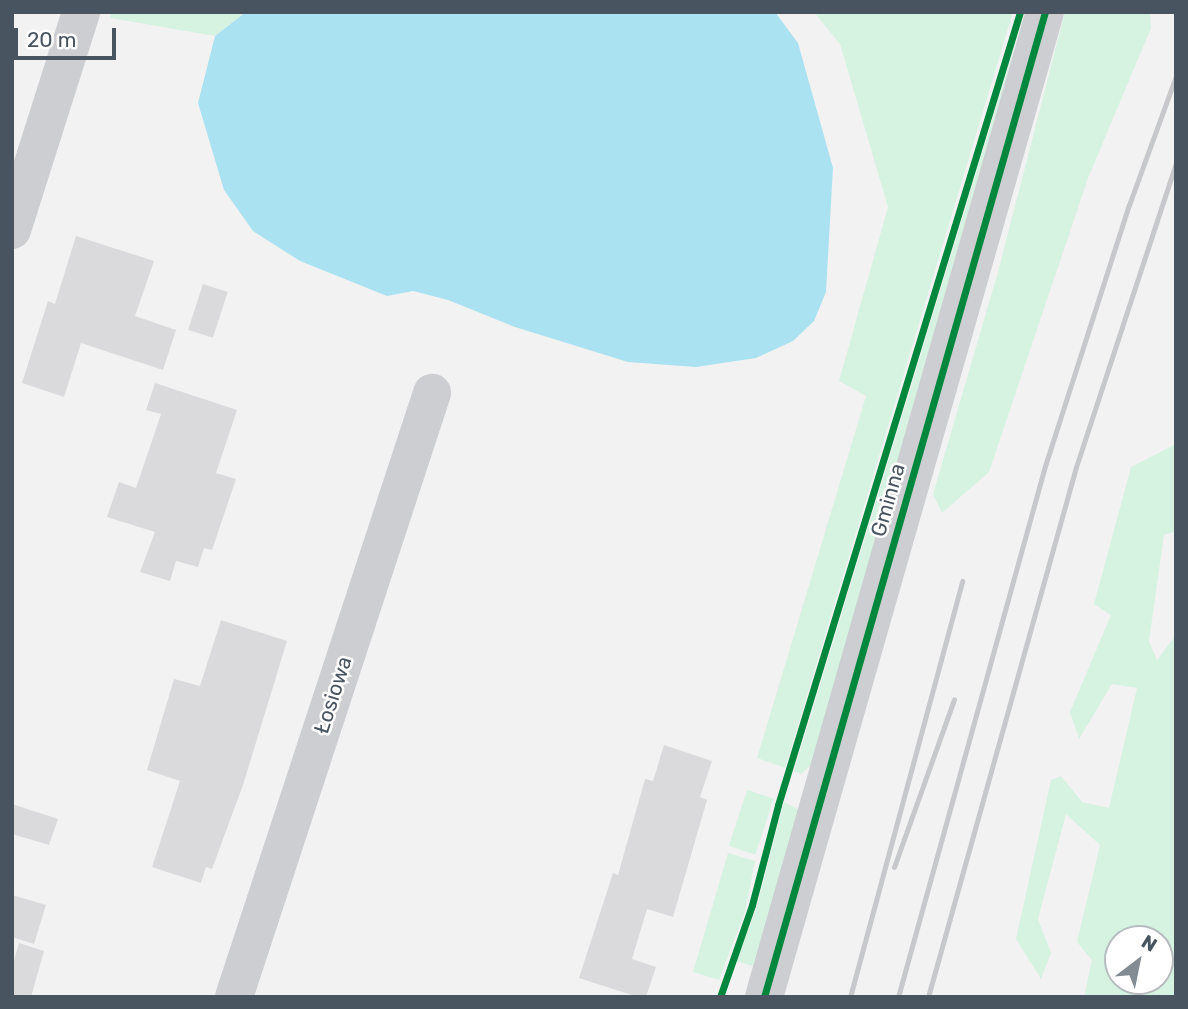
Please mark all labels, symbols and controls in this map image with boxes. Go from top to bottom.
scale bar [18,14,119,58]
text: 20 m [27,27,76,52]
street label: Gminna [866,460,910,540]
street label: Łosiowa [309,653,357,737]
north arrow [1104,925,1174,995]
text: N [1137,930,1161,957]

